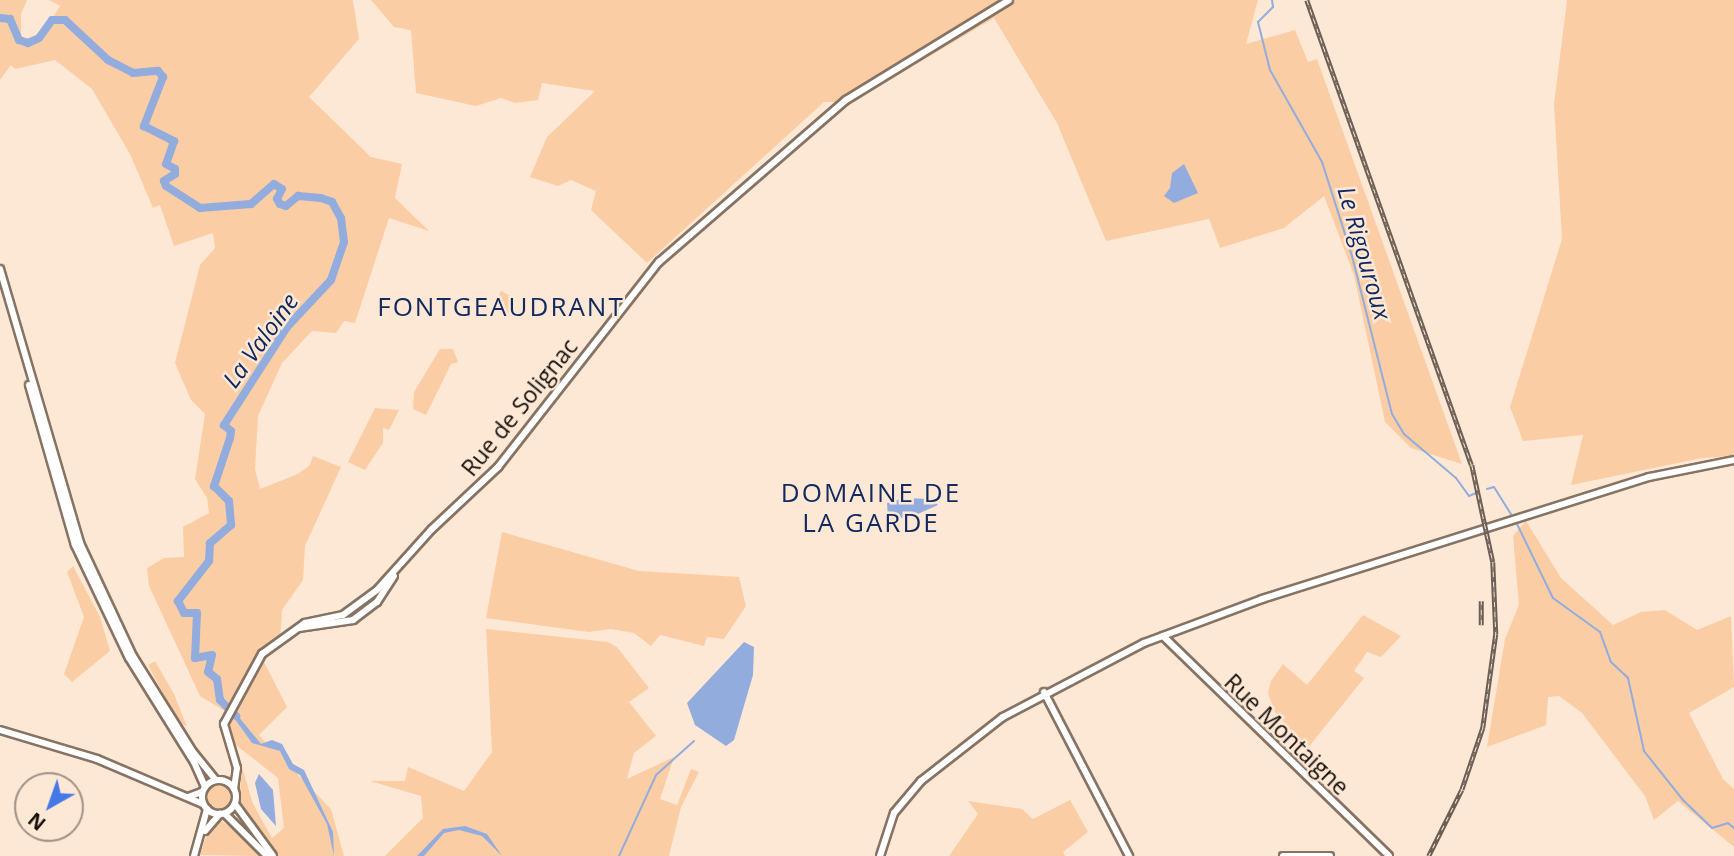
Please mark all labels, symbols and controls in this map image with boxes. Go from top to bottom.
water label: Le Rigouroux [1332,183,1398,323]
water label: La Valoine [216,287,304,393]
district label: FONTGEAUDRANT [379,291,623,323]
street label: Rue de Solignac [455,333,583,481]
district label: DOMAINE DE LA GARDE [782,477,960,538]
street label: Rue Montaigne [1219,668,1355,800]
north arrow [14,772,84,842]
text: N [23,807,51,836]

